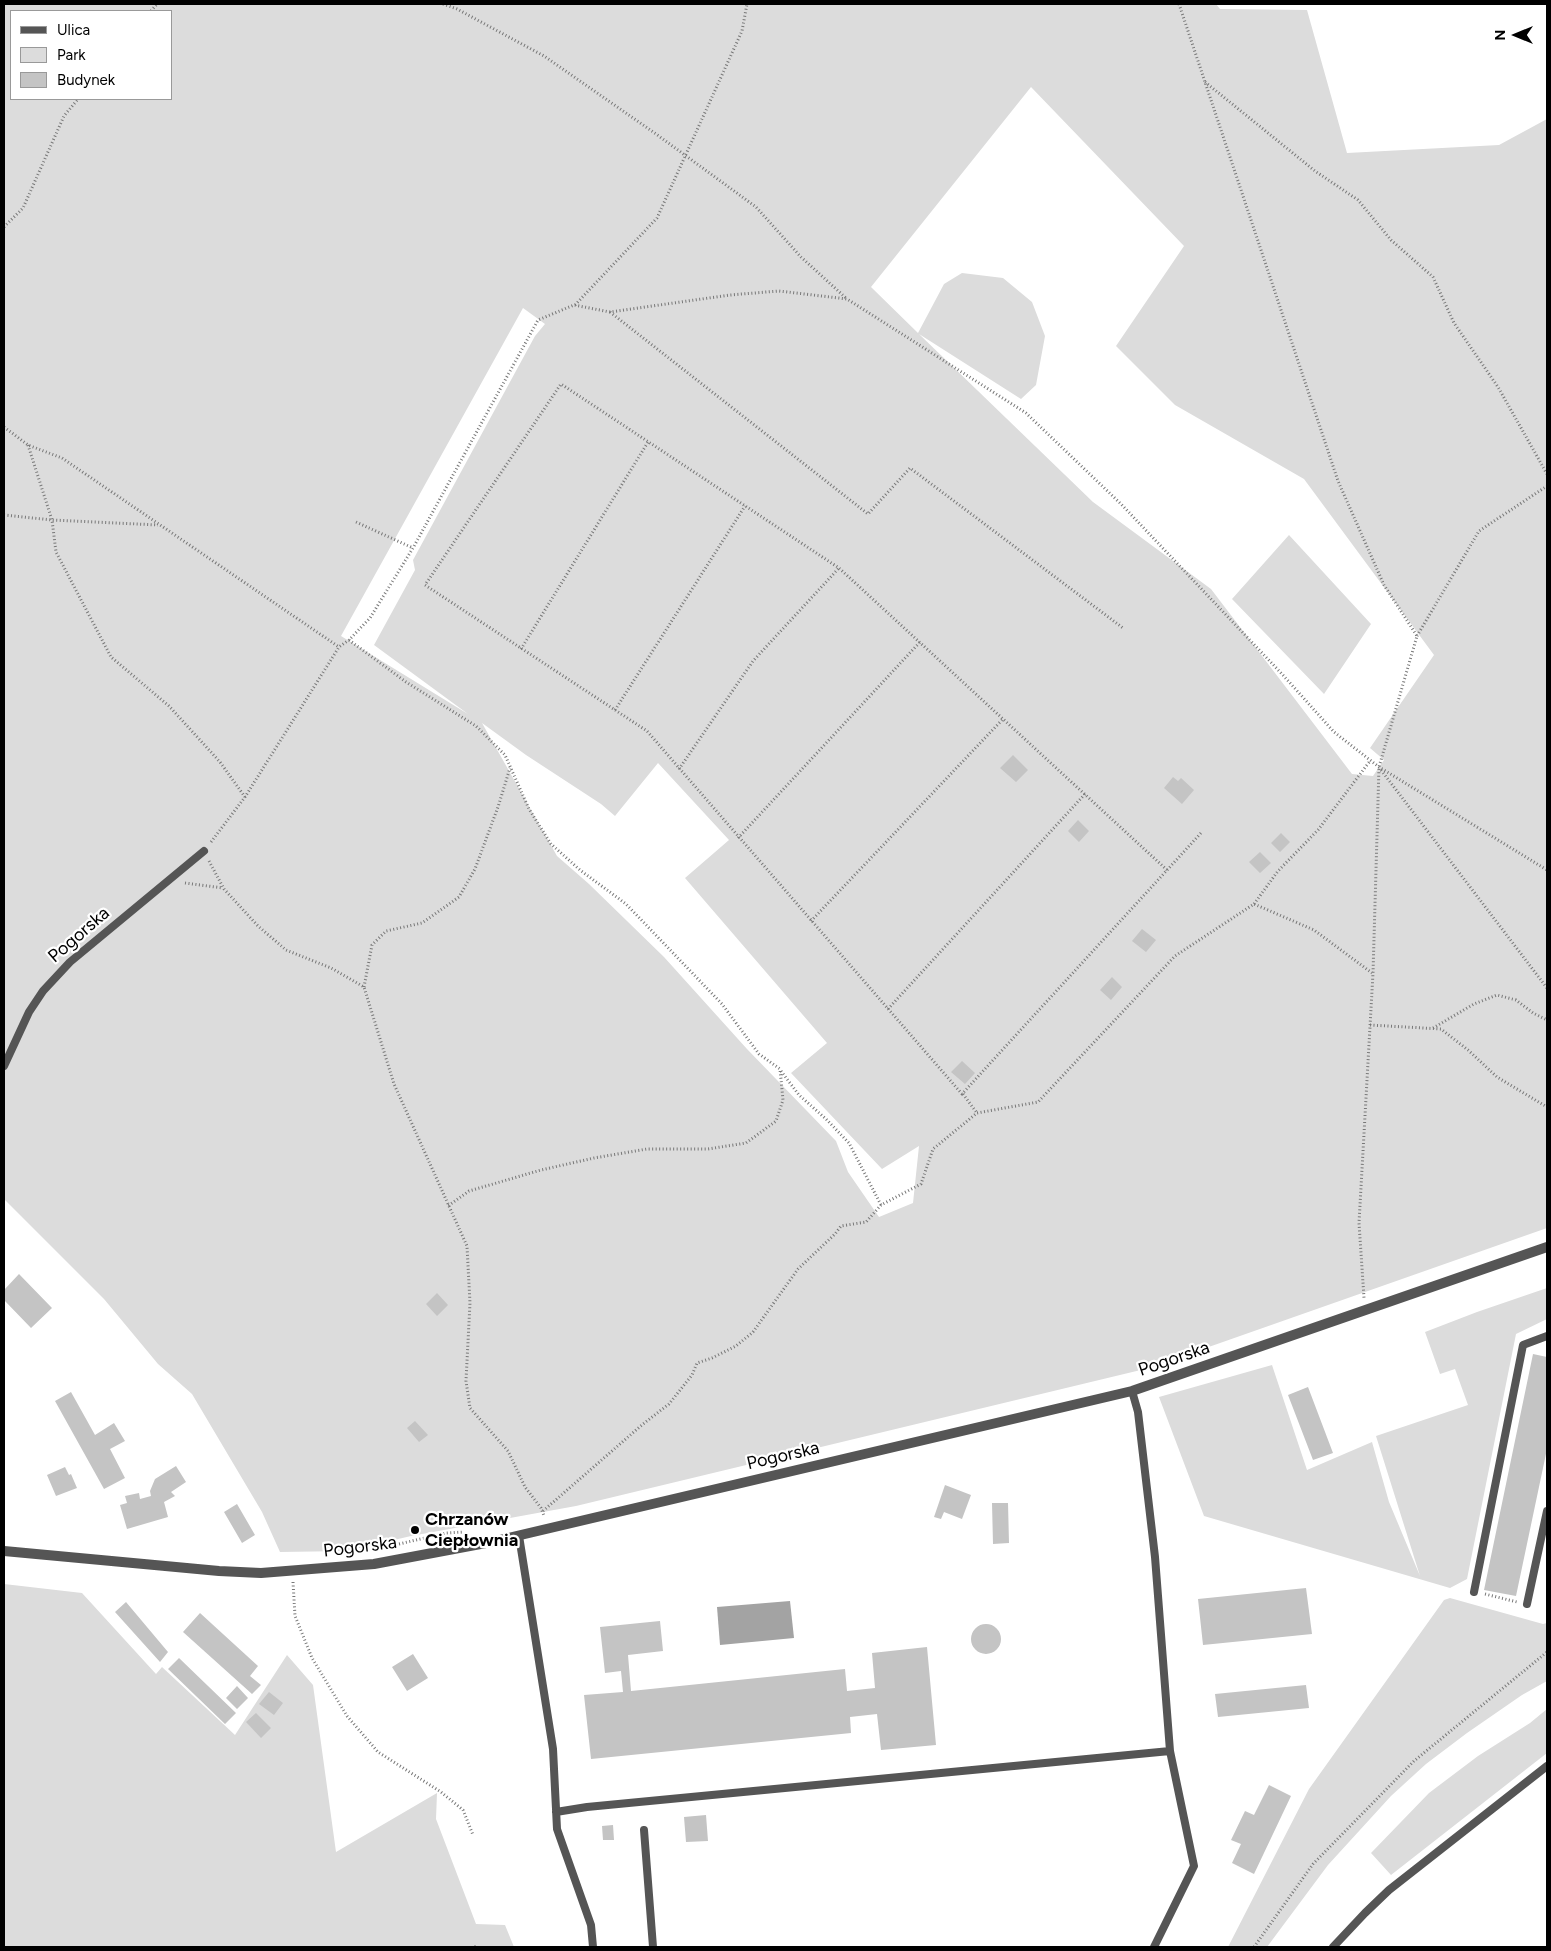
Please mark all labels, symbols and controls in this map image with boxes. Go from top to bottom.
legend [10,10,172,100]
north arrow [1491,10,1541,60]
text: Ulica [57,21,90,39]
text: N [1492,30,1509,40]
text: Park [57,46,86,64]
text: Budynek [57,71,115,89]
street label: Pogorska [44,903,114,967]
street label: Pogorska [1136,1337,1212,1381]
street label: Pogorska [745,1437,821,1475]
place label: Chrzanów Ciepłownia [425,1509,518,1552]
marker: Chrzanów Ciepłownia [409,1524,421,1536]
street label: Pogorska [322,1532,398,1562]

